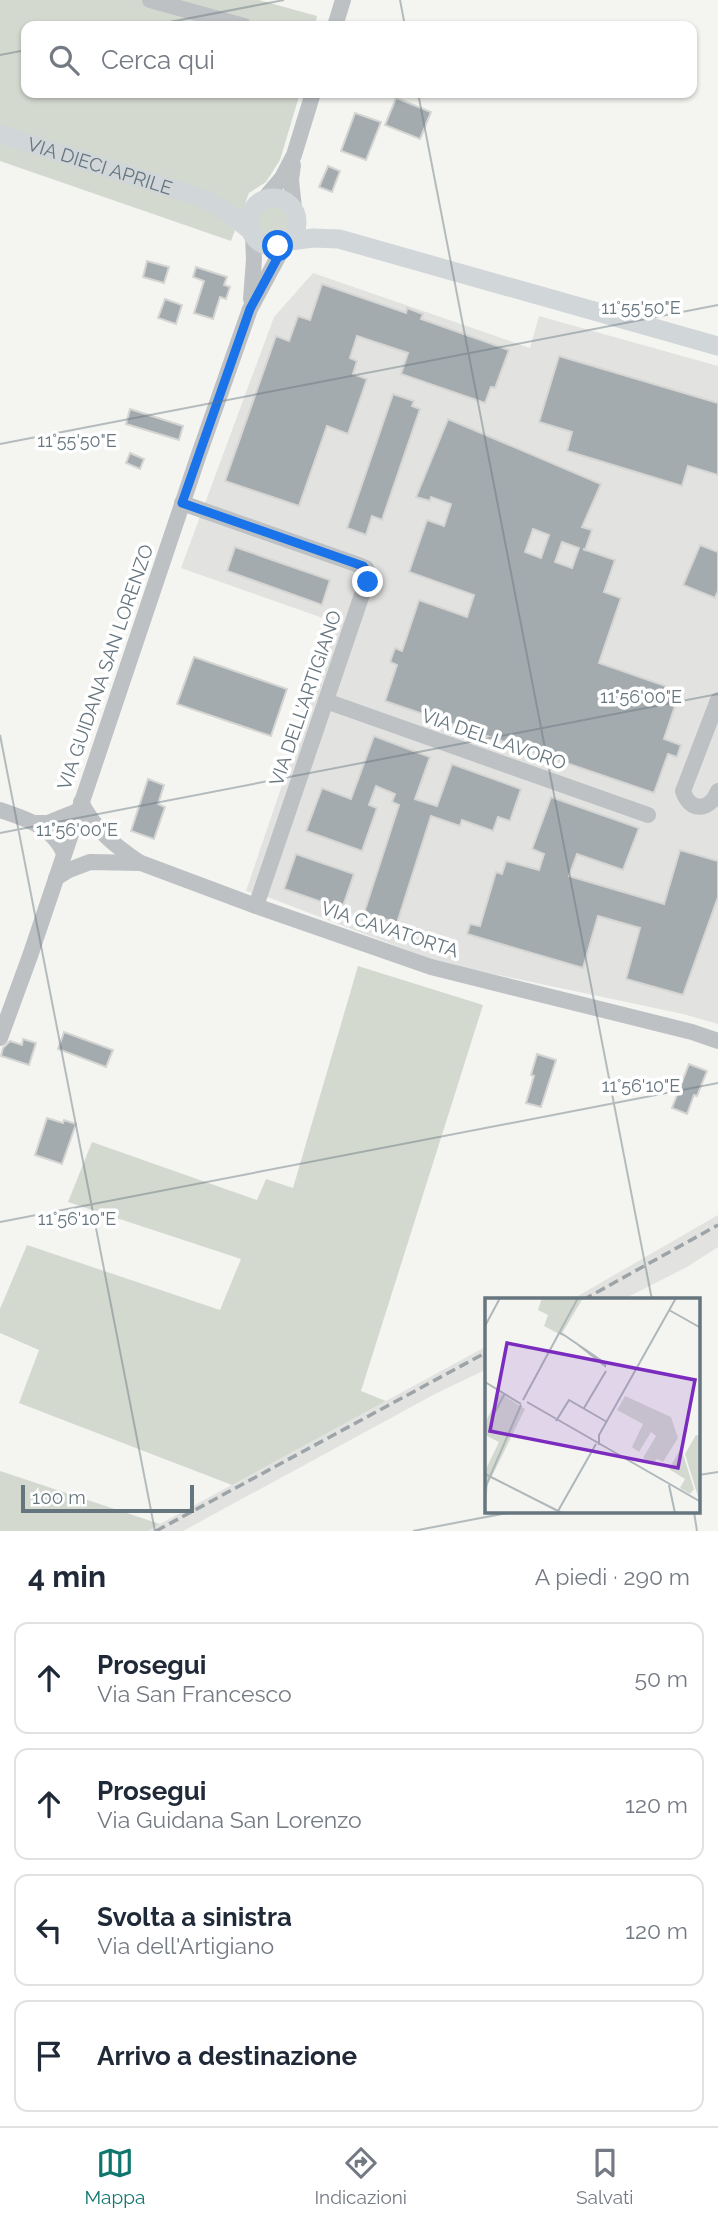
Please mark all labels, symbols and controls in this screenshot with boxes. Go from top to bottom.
search box [21,21,697,98]
icon: search [45,41,83,79]
text: Cerca qui [101,45,215,75]
street label: VIA DIECI APRILE [25,132,175,199]
route start [262,230,293,261]
text: 11°55'50"E [601,297,681,318]
text: 11°55'50"E [37,430,117,451]
street label: VIA GUIDANA SAN LORENZO [53,541,157,793]
route end [352,566,383,597]
street label: VIA DELL'ARTIGIANO [265,607,345,789]
text: 11°56'00"E [600,686,682,707]
street label: VIA DEL LAVORO [419,704,569,774]
text: 11°56'00"E [36,819,118,840]
street label: VIA CAVATORTA [318,896,462,962]
text: 11°56'10"E [602,1075,680,1096]
text: 11°56'10"E [38,1208,116,1229]
inset map [485,1298,700,1514]
scale bar [21,1482,194,1514]
text: 100 m [32,1486,86,1508]
text: 4 min [28,1559,106,1594]
text: A piedi · 290 m [535,1563,690,1590]
text: Prosegui [97,1650,206,1680]
icon: ahead [30,1659,68,1697]
text: 50 m [634,1665,688,1692]
text: Via San Francesco [97,1680,292,1707]
text: Prosegui [97,1776,206,1806]
icon: ahead [30,1785,68,1823]
text: 120 m [625,1791,688,1818]
text: Via Guidana San Lorenzo [97,1806,362,1833]
text: Svolta a sinistra [97,1902,292,1932]
icon: left [30,1911,68,1949]
text: 120 m [625,1917,688,1944]
text: Via dell'Artigiano [97,1932,274,1959]
icon: arrive [30,2037,68,2075]
text: Arrivo a destinazione [97,2041,357,2071]
tab: Mappa [85,2144,145,2208]
tab: Indicazioni [314,2144,407,2208]
tab: Salvati [576,2144,633,2208]

